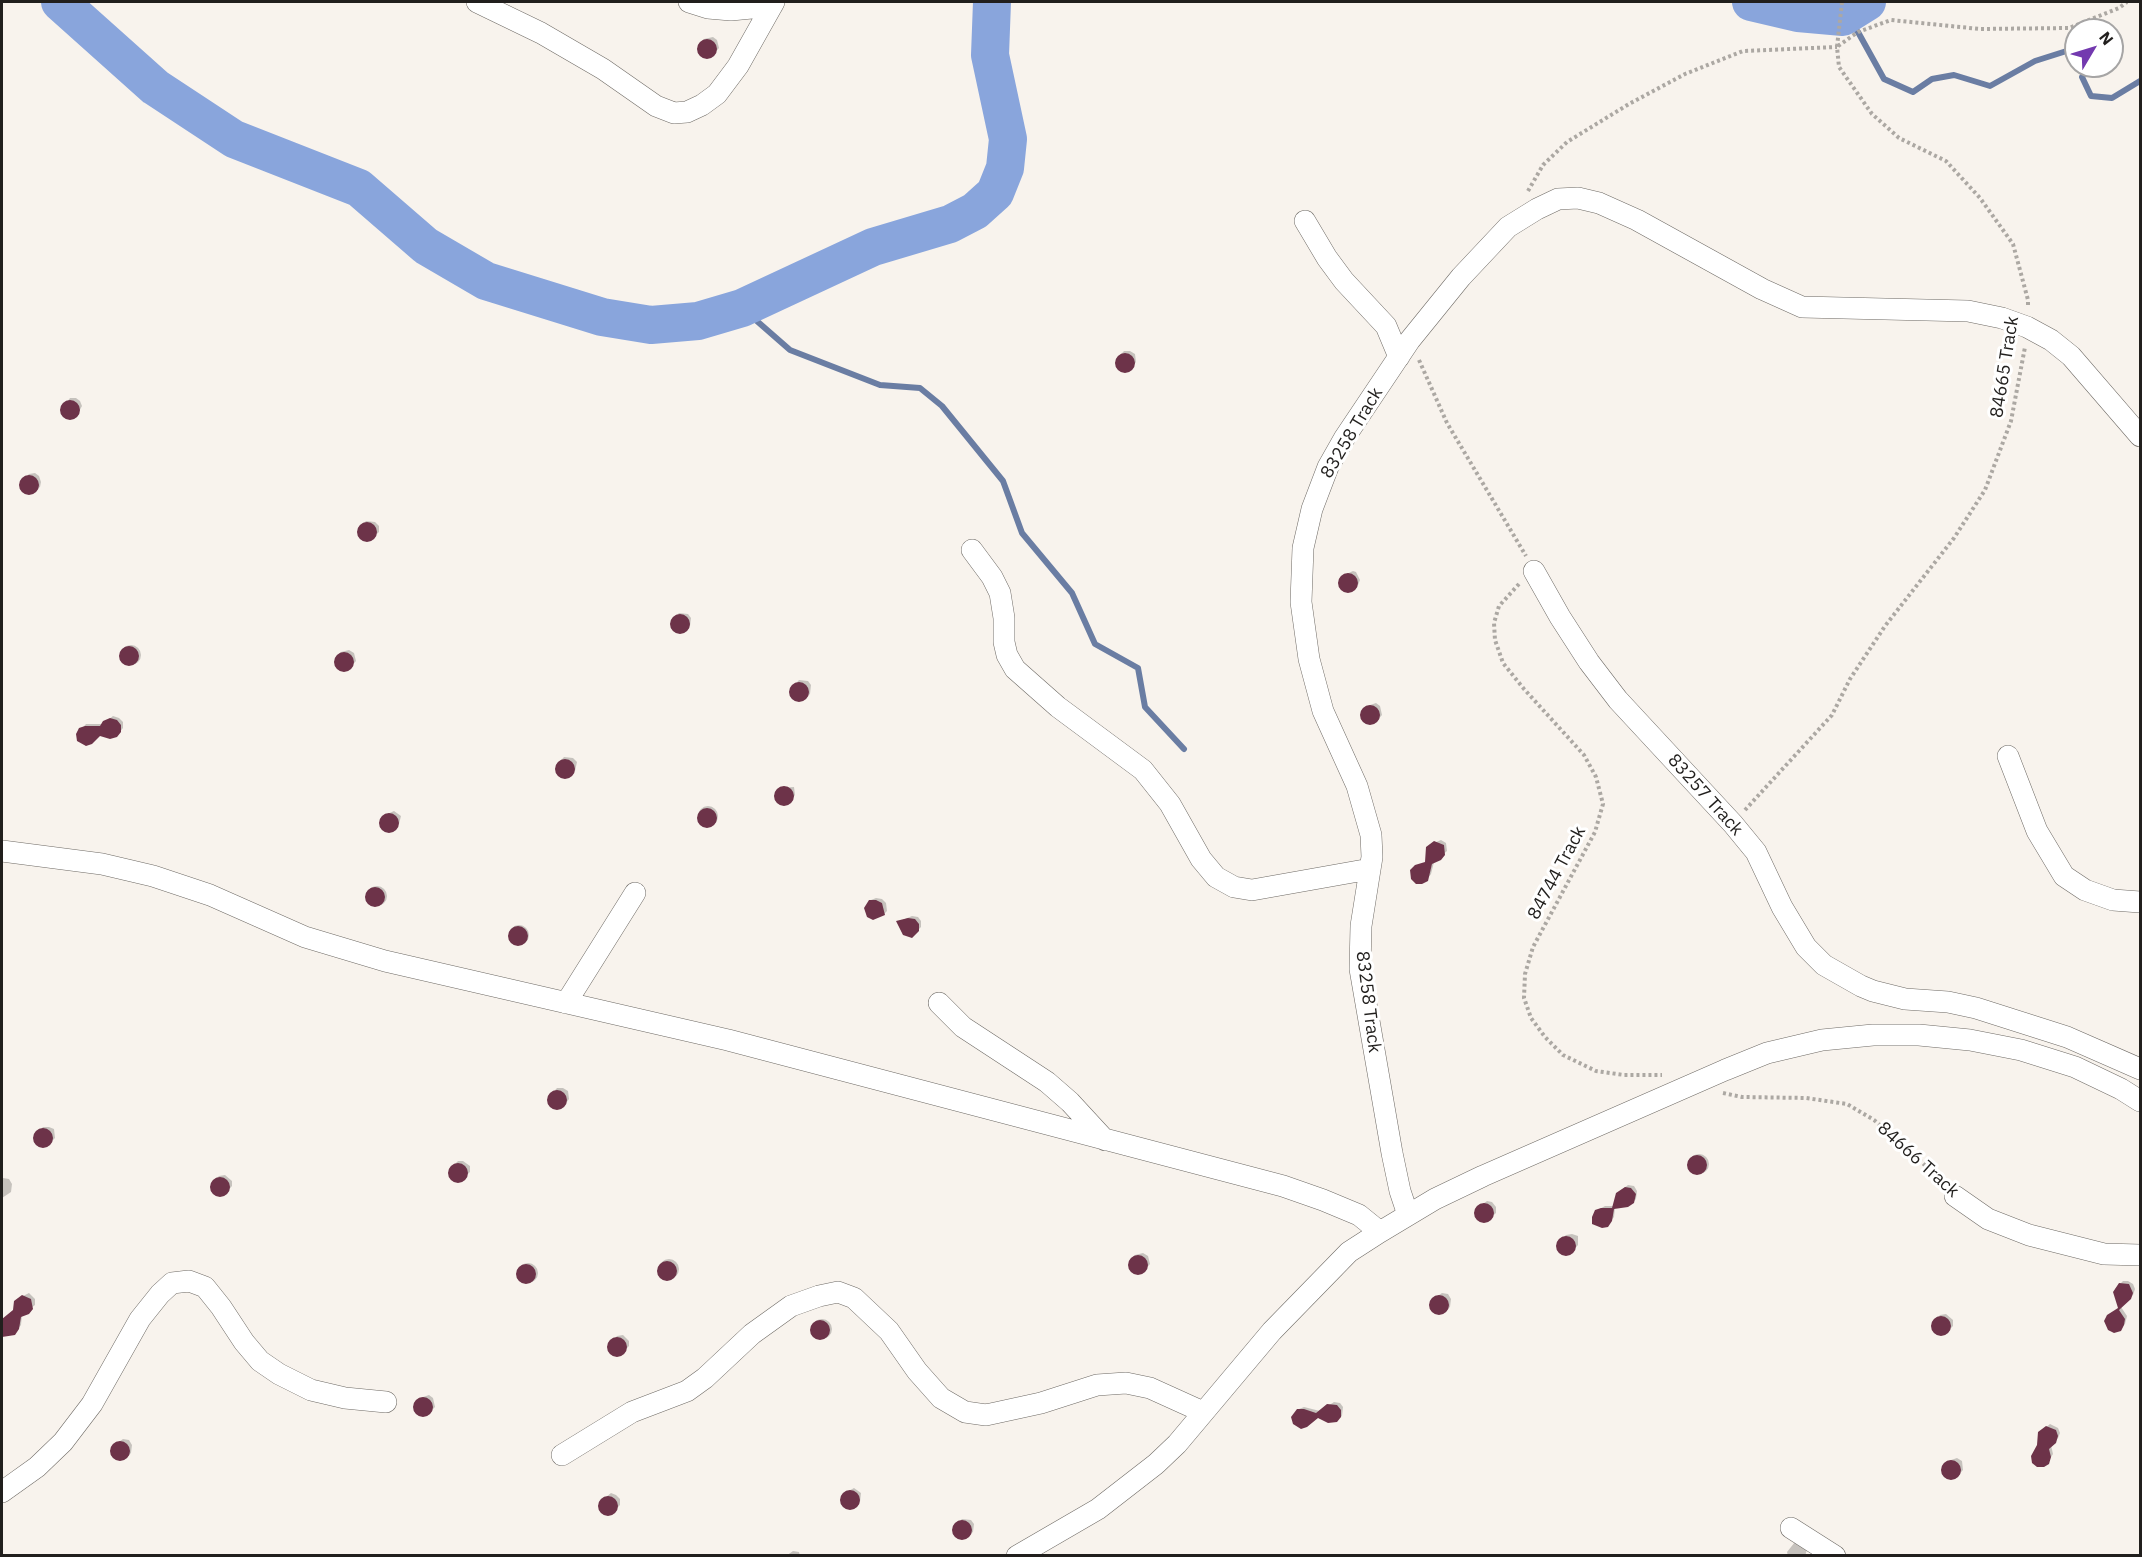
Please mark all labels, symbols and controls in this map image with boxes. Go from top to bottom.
north arrow [2064,18,2124,78]
text: N [2095,27,2118,49]
street label: 84665 Track [1986,315,2024,419]
street label: 83258 Track [1316,384,1388,482]
street label: 83257 Track [1663,750,1747,840]
street label: 84744 Track [1523,823,1591,923]
street label: 83258 Track [1351,950,1385,1054]
street label: 84666 Track [1873,1118,1963,1202]

